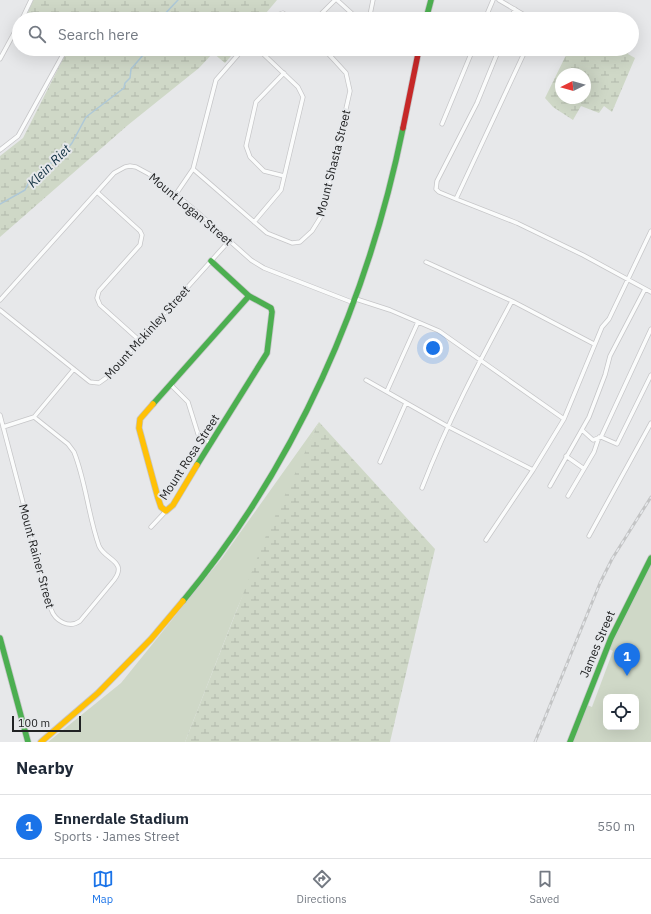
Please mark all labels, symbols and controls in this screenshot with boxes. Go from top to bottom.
search box [12,12,639,56]
icon: search [26,23,48,45]
text: Search here [58,25,138,44]
north arrow [555,68,591,104]
street label: Mount Shasta Street [312,108,354,218]
water label: Klein Riet [24,140,75,191]
street label: Mount Logan Street [146,169,236,249]
street label: Mount Mckinley Street [101,282,193,382]
your location [423,338,443,358]
street label: Mount Rosa Street [156,411,222,503]
street label: Mount Rainer Street [16,502,58,610]
street label: James Street [576,608,618,680]
pin: 1 [614,643,640,676]
map controls [603,694,639,730]
button: locate [603,694,639,730]
scale bar [12,714,81,733]
text: 100 m [18,716,50,730]
text: Nearby [16,757,74,779]
text: Ennerdale Stadium [54,809,189,828]
text: 1 [25,818,33,835]
text: 550 m [597,818,635,835]
text: Sports · James Street [54,828,180,845]
tab: Map [92,868,114,906]
tab: Directions [297,868,347,906]
tab: Saved [530,868,559,906]

